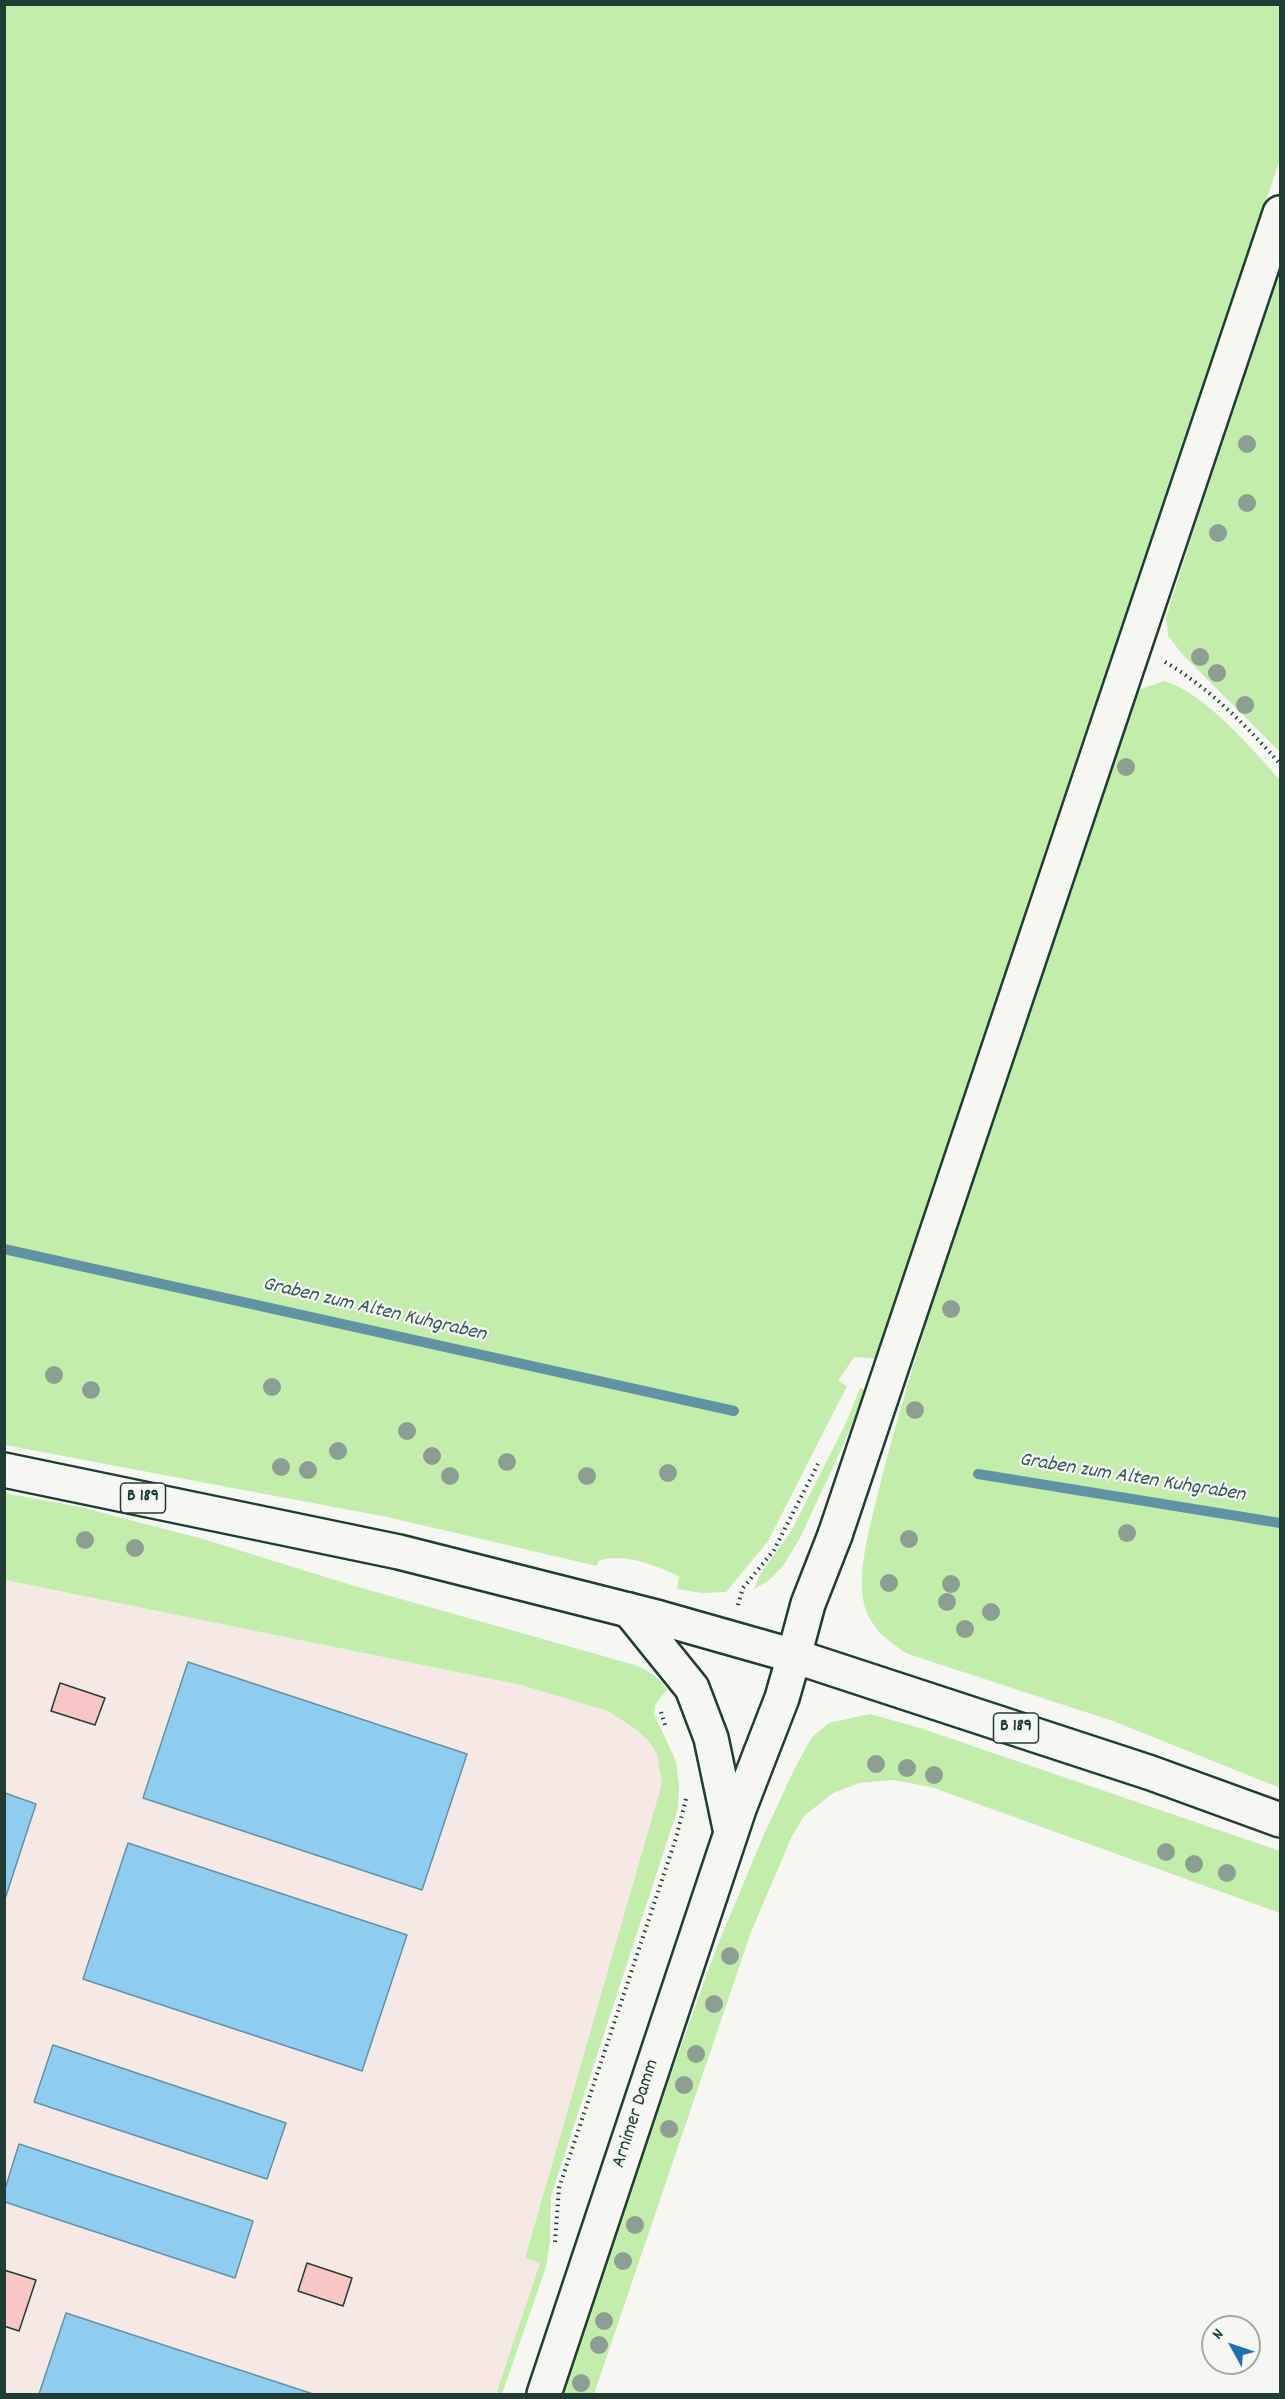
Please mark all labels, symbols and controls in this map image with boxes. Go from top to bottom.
water label: Graben zum Alten Kuhgraben [260,1273,488,1349]
water label: Graben zum Alten Kuhgraben [1017,1449,1247,1509]
road number: B 189 [120,1483,166,1513]
road number: B 189 [994,1713,1038,1743]
street label: Arnimer Damm [608,2057,666,2171]
north arrow [1201,2315,1261,2375]
text: N [1207,2324,1230,2345]

